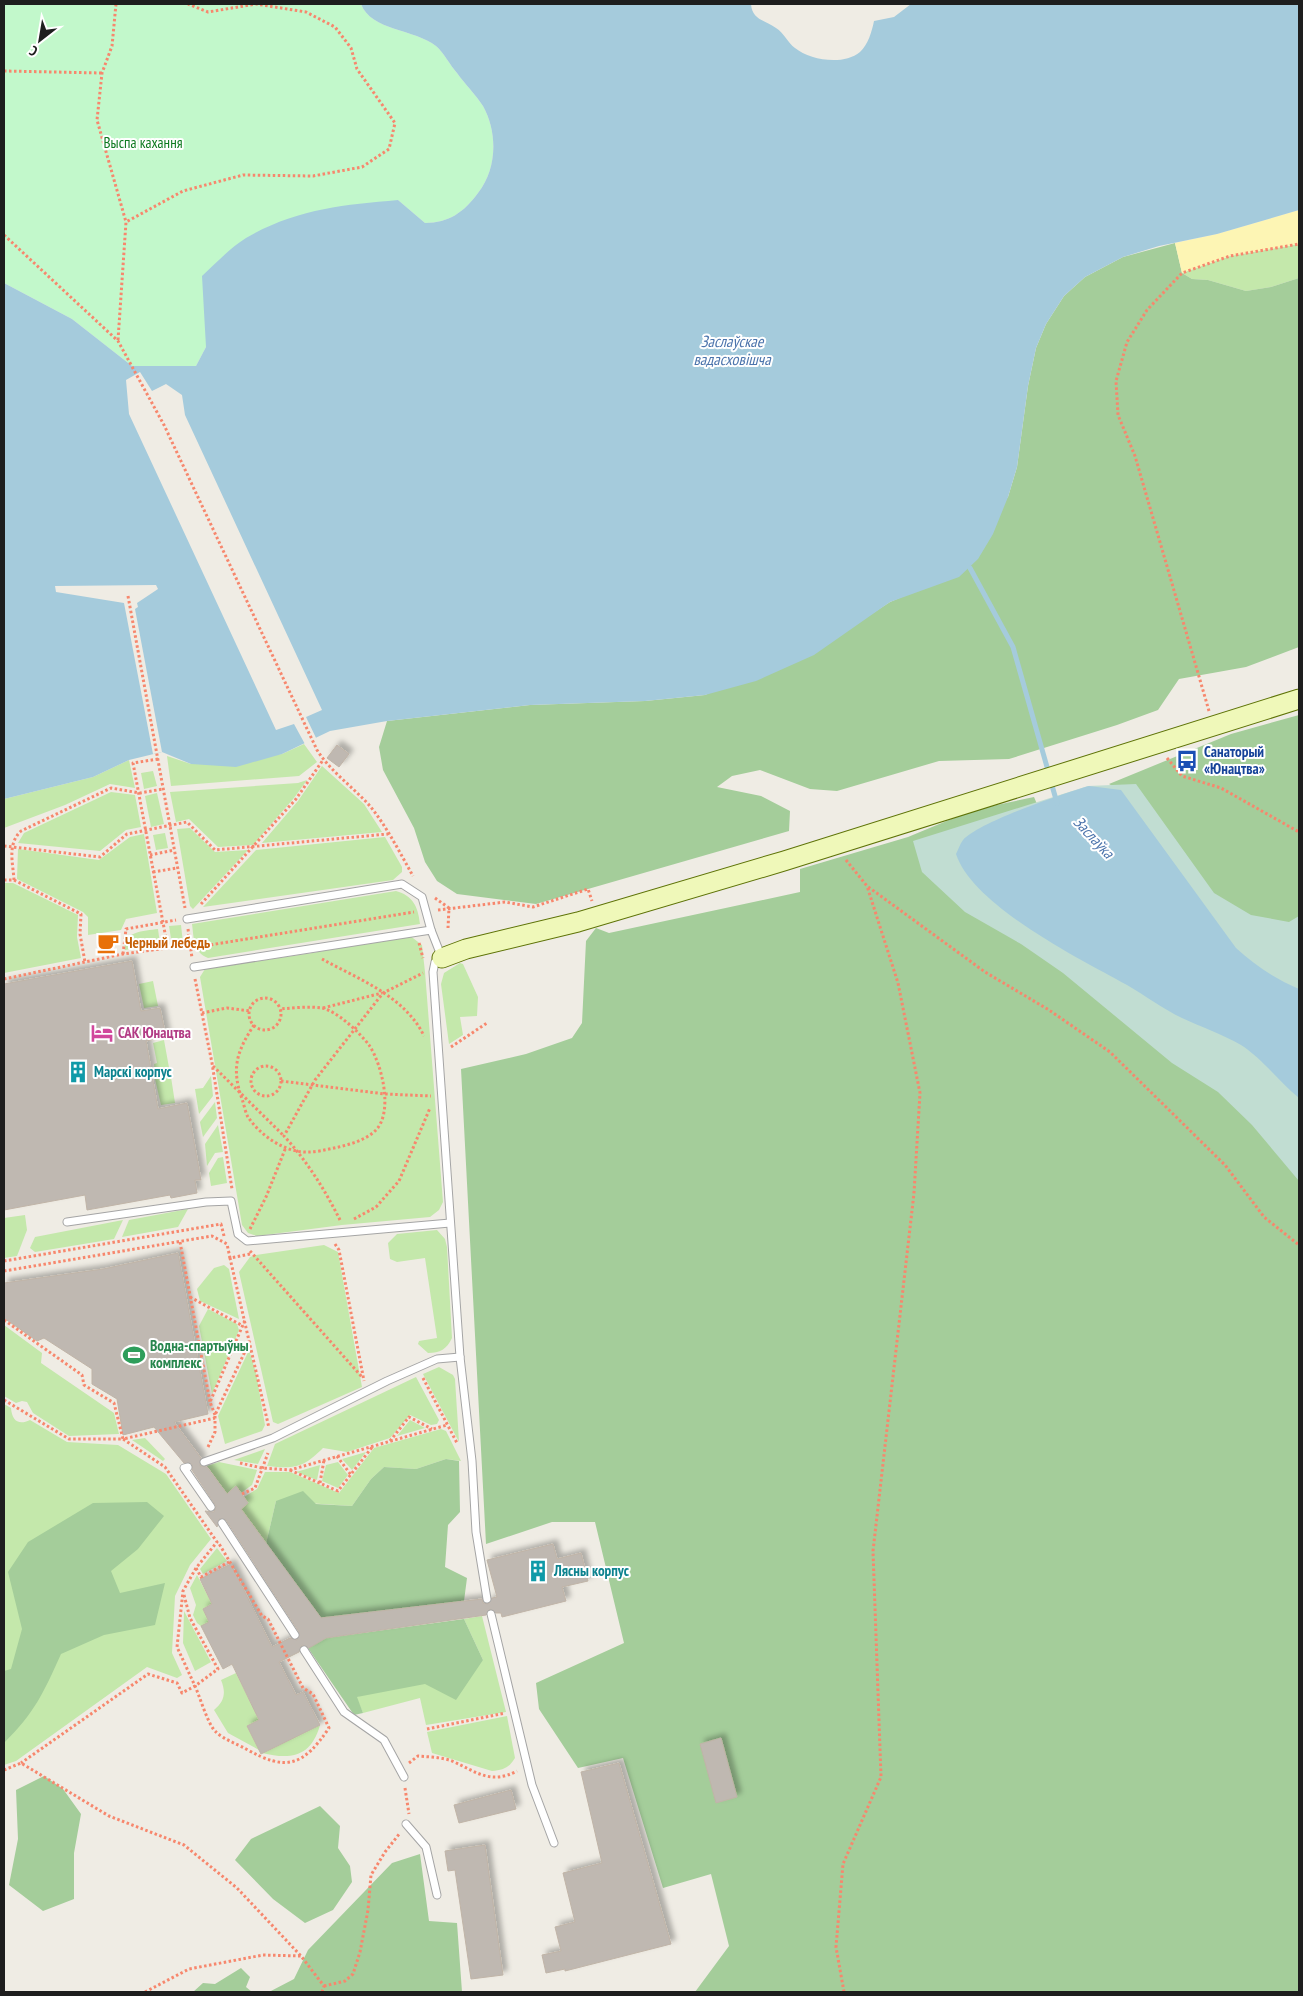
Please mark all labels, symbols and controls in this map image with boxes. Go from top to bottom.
north arrow [15,15,65,65]
text: С [25,41,41,61]
park label: Выспа кахання [104,133,183,152]
water label: Заслаўскае вадасховішча [693,331,772,369]
place label: Санаторый «Юнацтва» [1204,742,1265,778]
bus stop icon: Санаторый «Юнацтва» [1174,748,1200,774]
water label: Заслаўка [1069,812,1120,863]
cafe icon: Черный лебедь [95,930,121,956]
place label: Черный лебедь [125,933,210,952]
hotel icon: САК Юнацтва [89,1020,115,1046]
place label: САК Юнацтва [118,1023,191,1042]
building icon: Марскі корпус [65,1059,91,1085]
place label: Марскі корпус [94,1062,173,1081]
place label: Водна-спартыўны комплекс [150,1336,249,1372]
sports icon: Водна-спартыўны комплекс [121,1342,147,1368]
building icon: Лясны корпус [525,1558,551,1584]
place label: Лясны корпус [553,1561,630,1580]

